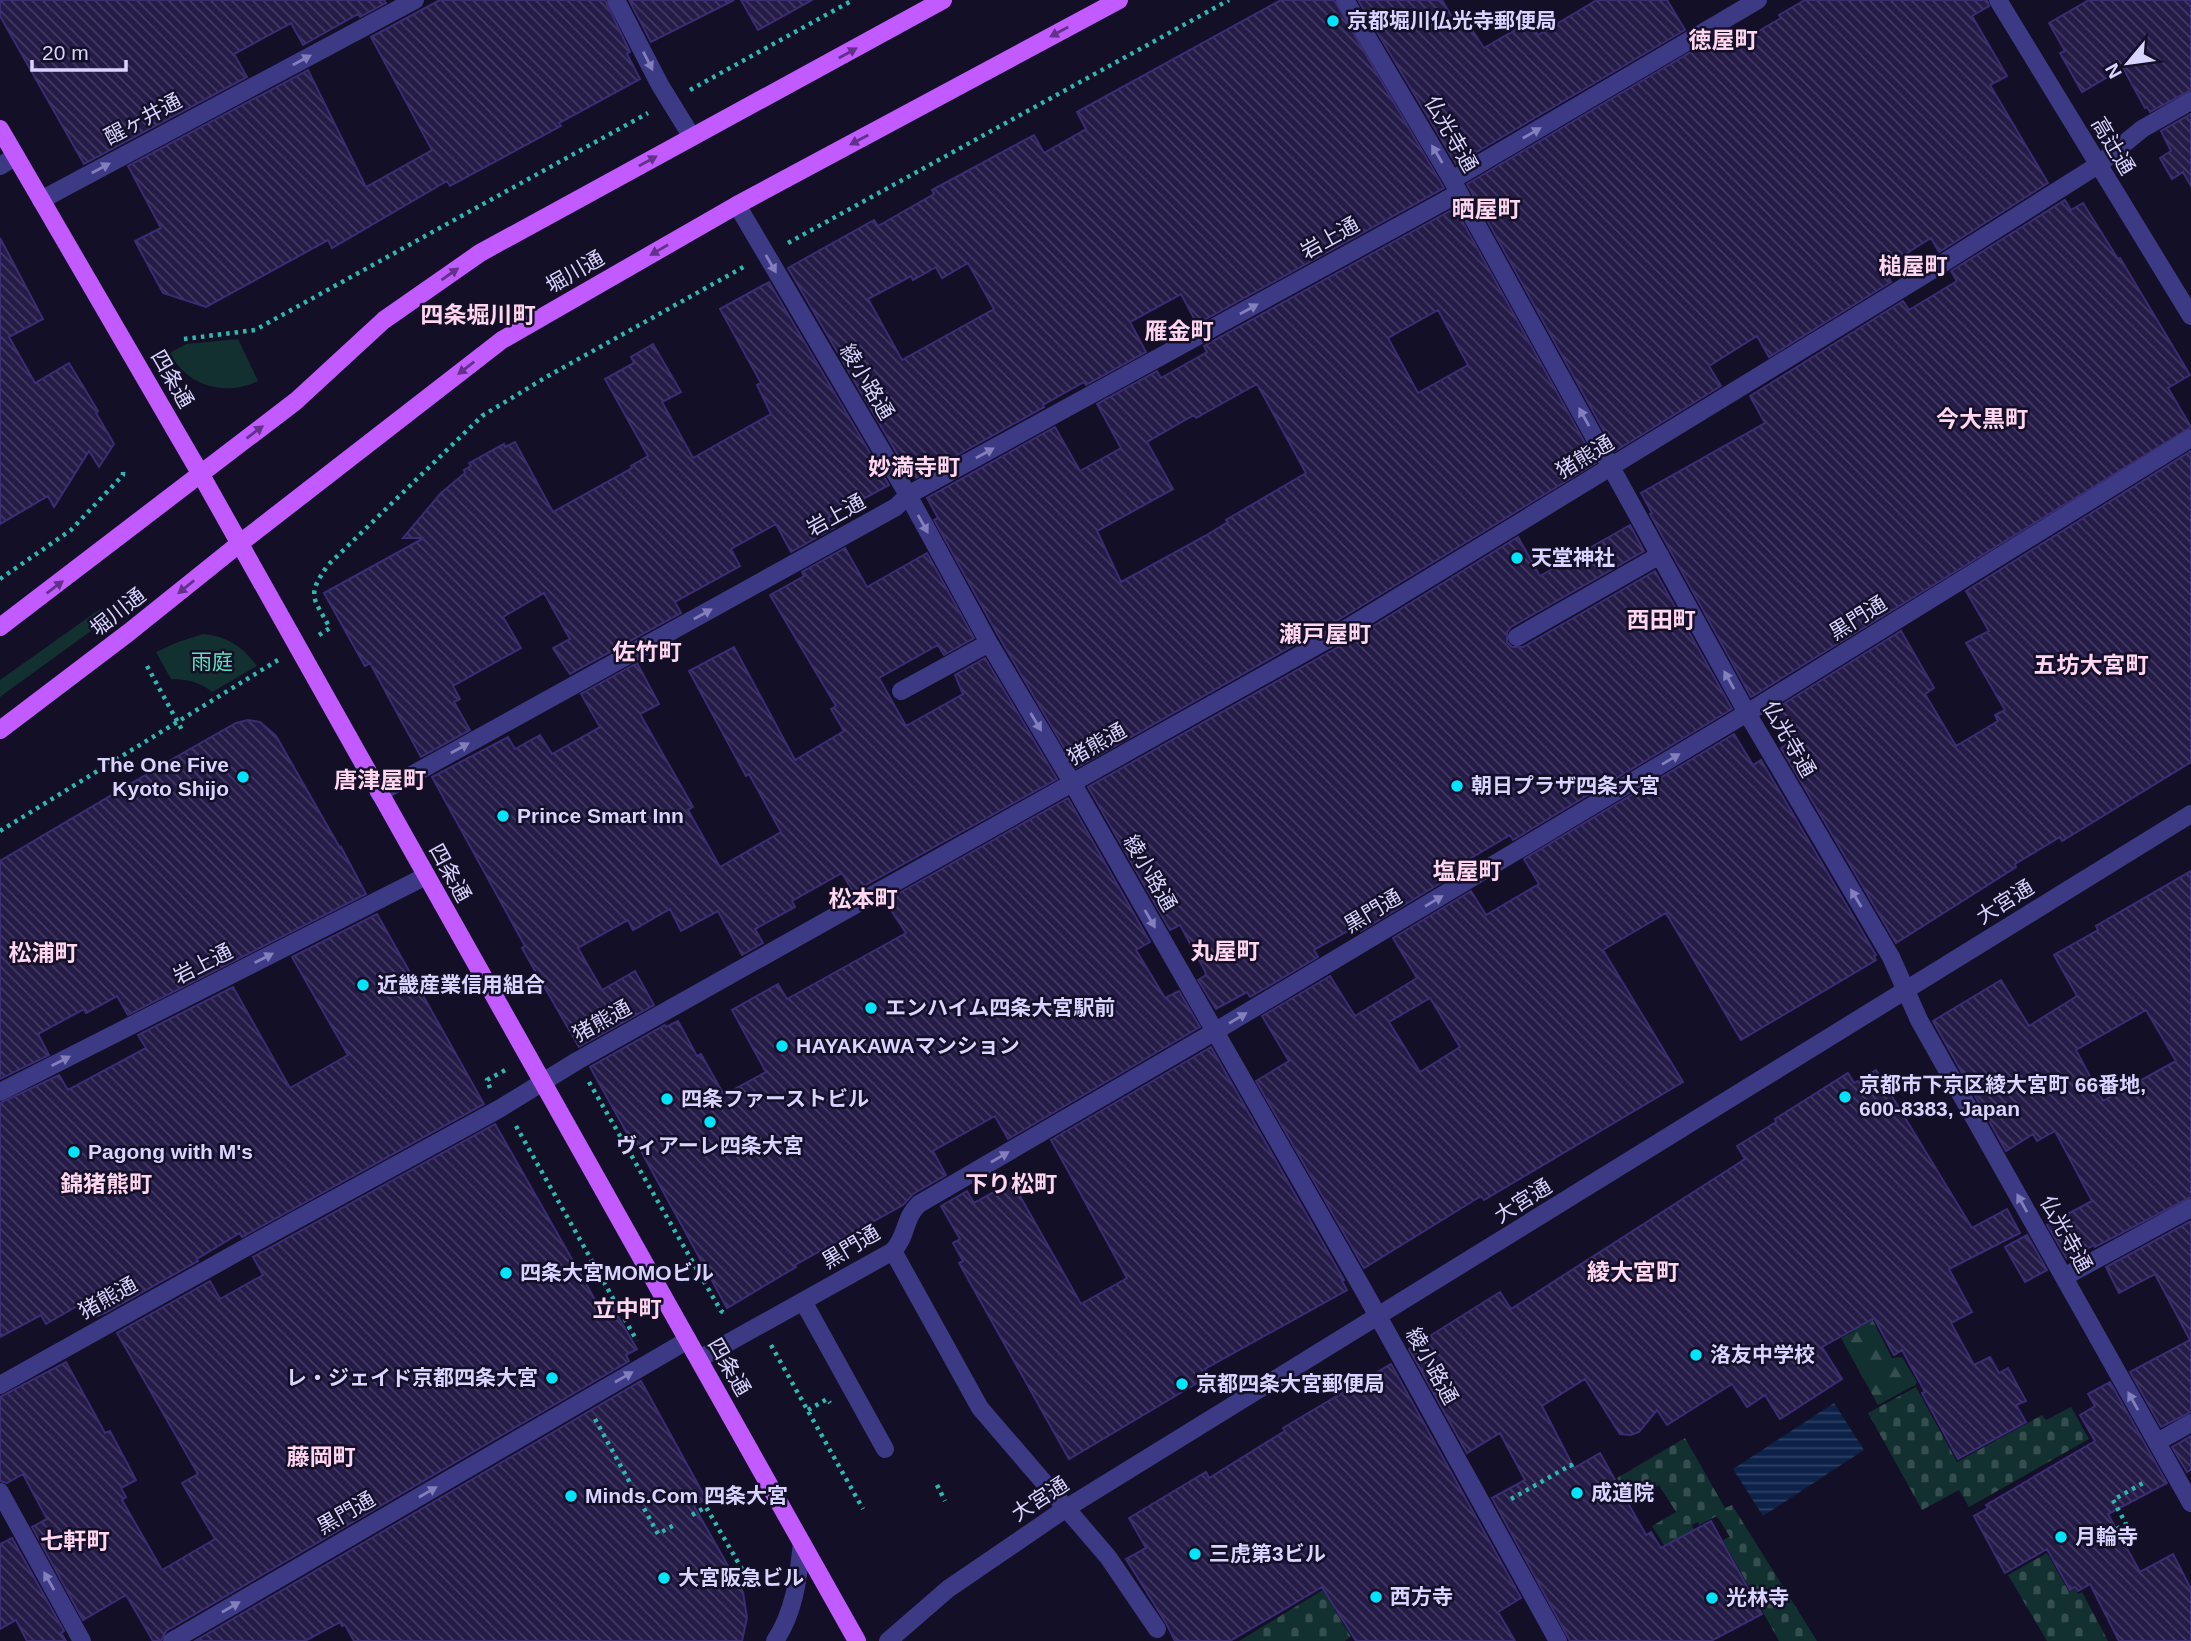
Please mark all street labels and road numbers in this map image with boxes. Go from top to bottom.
street label: 醒ヶ井通 [100,89,185,148]
street label: 仏光寺通 [1420,92,1482,176]
street label: 高辻通 [2087,113,2140,179]
street label: 岩上通 [1297,212,1363,263]
street label: 堀川通 [542,246,608,297]
street label: 綾小路通 [836,340,899,424]
street label: 四条通 [147,346,198,412]
street label: 猪熊通 [1552,430,1618,483]
street label: 岩上通 [803,489,869,540]
street label: 堀川通 [86,583,150,640]
street label: 黒門通 [1825,591,1891,644]
street label: 仏光寺通 [1758,697,1820,781]
street label: 猪熊通 [1064,718,1130,769]
street label: 綾小路通 [1119,831,1181,915]
street label: 四条通 [425,840,476,906]
street label: 大宮通 [1972,875,2038,928]
street label: 黒門通 [1340,884,1406,937]
street label: 岩上通 [169,939,236,988]
street label: 猪熊通 [569,995,635,1046]
street label: 大宮通 [1490,1174,1556,1227]
street label: 仏光寺通 [2036,1191,2097,1276]
street label: 黒門通 [818,1220,884,1273]
street label: 猪熊通 [75,1272,141,1323]
street label: 綾小路通 [1402,1323,1463,1408]
street label: 四条通 [704,1334,755,1400]
street label: 大宮通 [1007,1472,1072,1525]
street label: 黒門通 [313,1487,379,1538]

